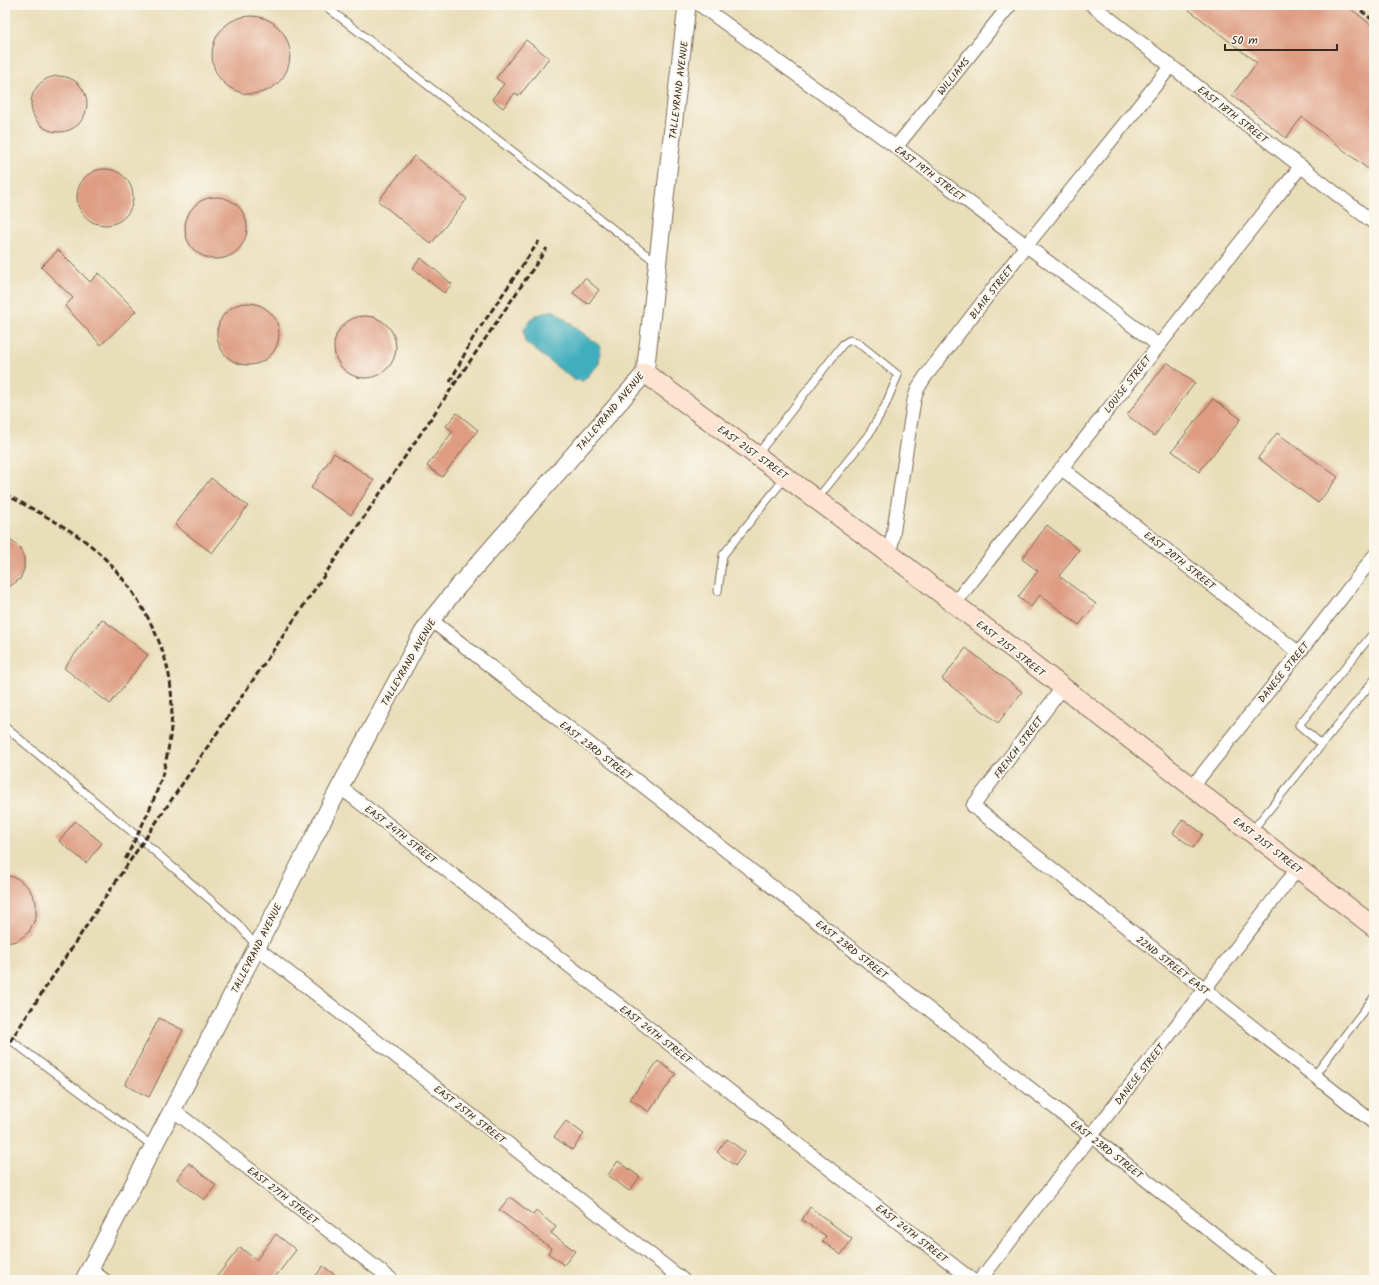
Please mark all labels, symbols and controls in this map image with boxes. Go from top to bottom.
scale bar [1225,26,1337,52]
text: 50 m [1231,31,1258,50]
street label: TALLEYRAND AVENUE [665,39,693,140]
street label: WILLIAMS [934,54,974,99]
street label: EAST 18TH STREET [1194,82,1272,148]
street label: EAST 19TH STREET [891,142,969,207]
street label: BLAIR STREET [966,261,1019,323]
street label: LOUISE STREET [1100,351,1156,417]
street label: TALLEYRAND AVENUE [573,368,649,455]
street label: EAST 21ST STREET [714,422,792,485]
street label: EAST 20TH STREET [1140,528,1220,595]
street label: TALLEYRAND AVENUE [377,615,441,709]
street label: EAST 21ST STREET [972,617,1050,682]
street label: DANESE STREET [1254,638,1314,706]
street label: FRENCH STREET [990,712,1048,782]
street label: EAST 23RD STREET [556,717,636,785]
street label: EAST 24TH STREET [361,802,441,869]
street label: EAST 21ST STREET [1229,814,1307,879]
street label: TALLEYRAND AVENUE [227,900,287,996]
street label: EAST 23RD STREET [812,916,892,984]
street label: 22ND STREET EAST [1132,932,1214,1001]
street label: EAST 24TH STREET [616,1002,696,1069]
street label: DANESE STREET [1111,1039,1170,1109]
street label: EAST 25TH STREET [430,1082,510,1149]
street label: EAST 23RD STREET [1067,1116,1147,1184]
street label: EAST 27TH STREET [243,1163,323,1230]
street label: EAST 24TH STREET [872,1201,952,1268]

